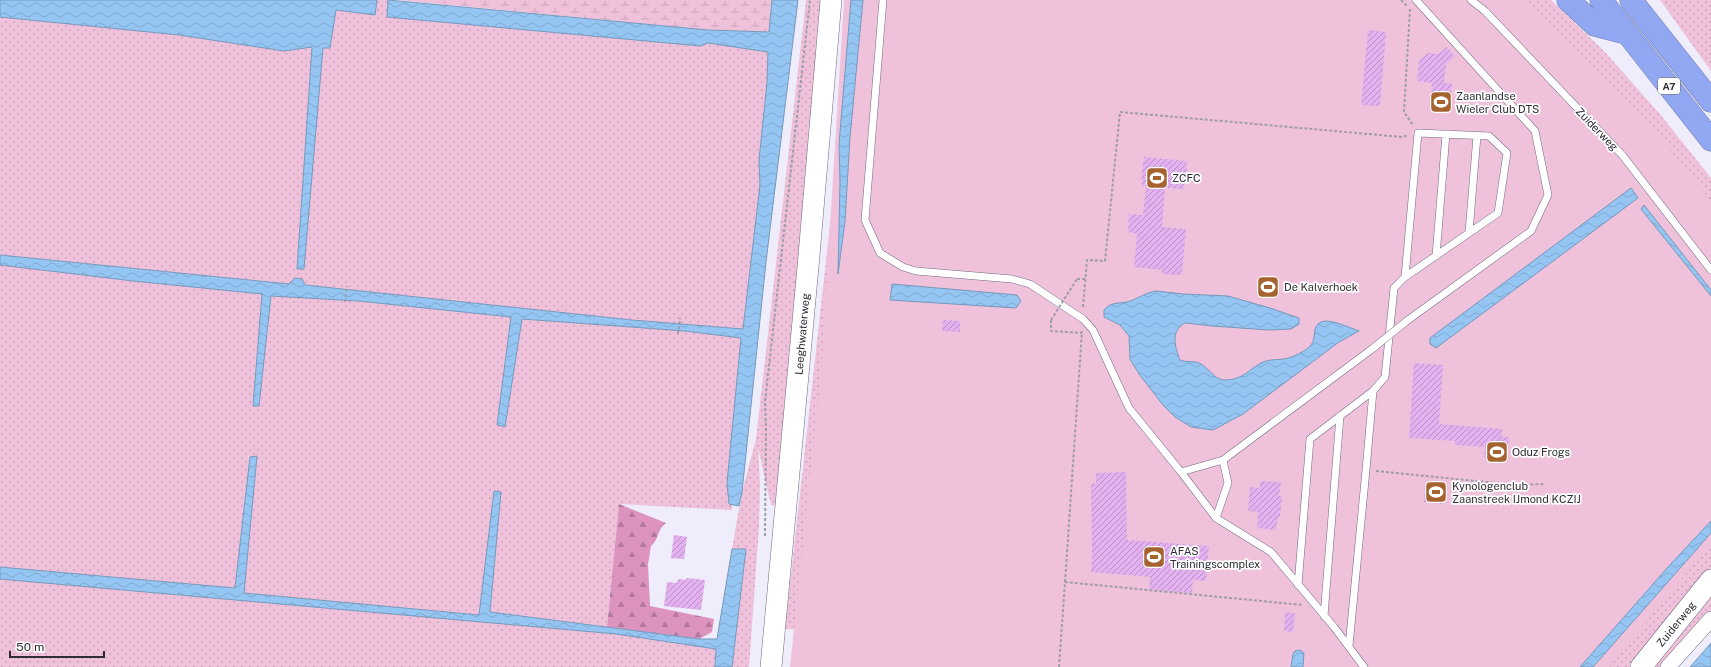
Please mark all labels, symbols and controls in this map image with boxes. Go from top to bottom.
road number: A7 [1658,78,1680,94]
sports icon: Zaanlandse Wieler Club DTS [1428,89,1454,115]
place label: Zaanlandse Wieler Club DTS [1456,90,1539,115]
street label: Zuiderweg [1574,105,1620,153]
sports icon: ZCFC [1144,165,1170,191]
place label: ZCFC [1172,172,1201,184]
sports icon: De Kalverhoek [1255,274,1281,300]
place label: De Kalverhoek [1284,281,1358,293]
street label: Leeghwaterweg [792,292,812,375]
sports icon: Oduz Frogs [1484,439,1510,465]
place label: Oduz Frogs [1512,446,1570,458]
sports icon: Kynologenclub Zaanstreek IJmond KCZIJ [1423,479,1449,505]
place label: Kynologenclub Zaanstreek IJmond KCZIJ [1452,480,1581,505]
sports icon: AFAS Trainingscomplex [1141,544,1167,570]
place label: AFAS Trainingscomplex [1170,545,1260,570]
street label: Zuiderweg [1654,599,1698,649]
scale bar [10,633,104,659]
text: 50 m [16,640,44,654]

